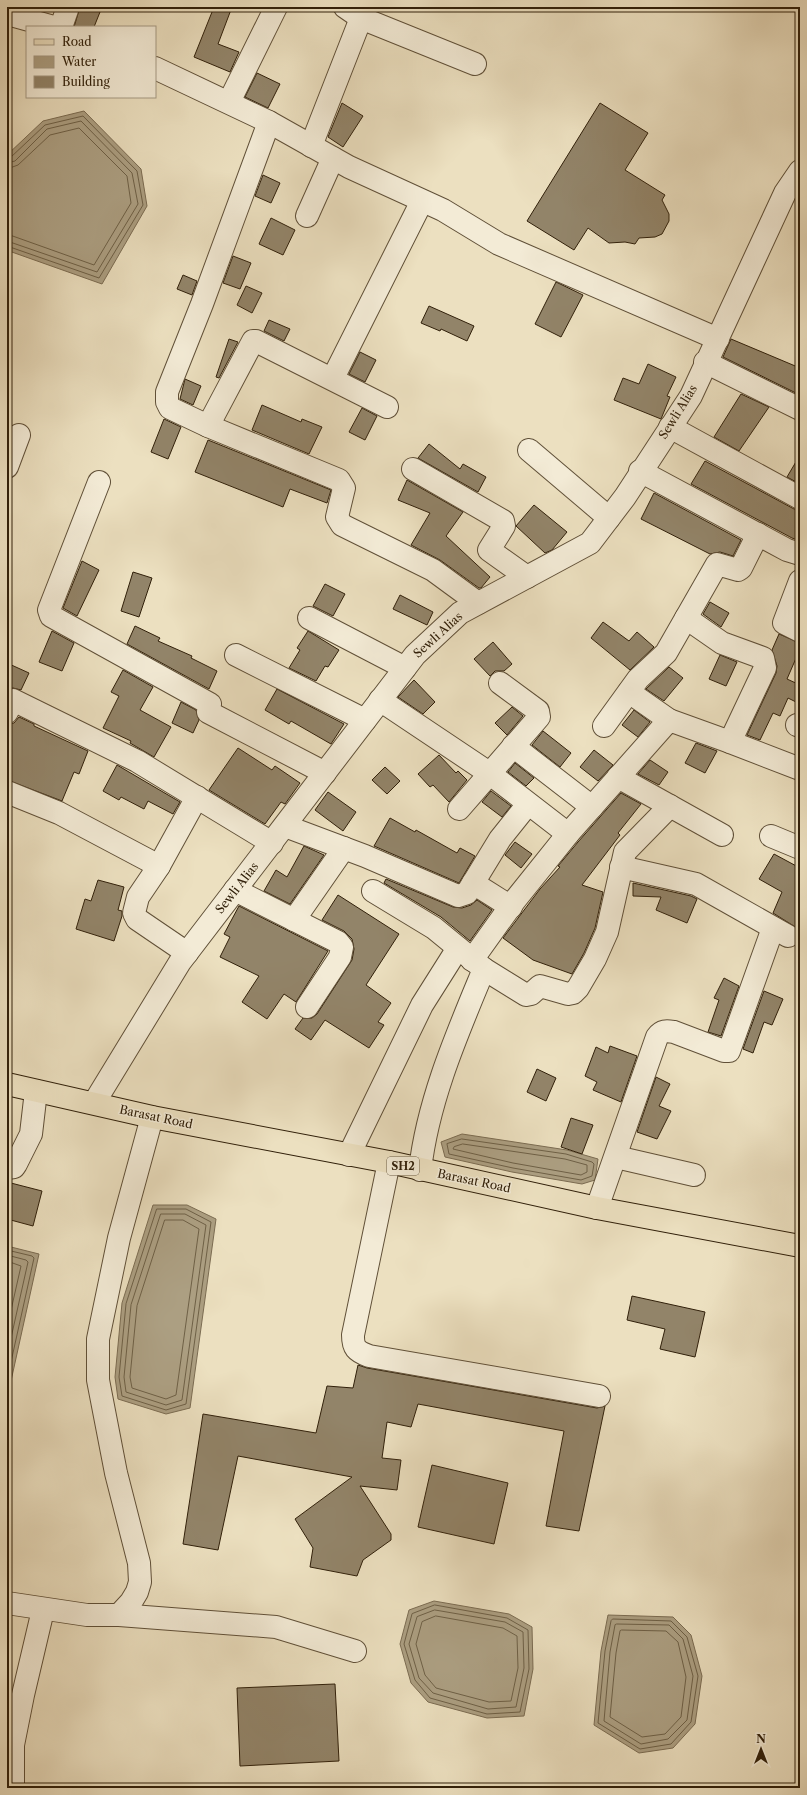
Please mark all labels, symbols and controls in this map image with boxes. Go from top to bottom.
legend [26,26,156,98]
text: Road [62,34,92,49]
text: Water [61,54,96,69]
text: Building [62,74,110,89]
street label: Sewli Alias [655,382,700,442]
street label: Sewli Alias [410,609,465,661]
street label: Sewli Alias [212,859,261,916]
street label: Barasat Road [118,1101,195,1132]
road number: SH2 [387,1157,419,1175]
street label: Barasat Road [436,1165,513,1196]
north arrow [741,1729,781,1769]
text: N [756,1732,766,1746]

